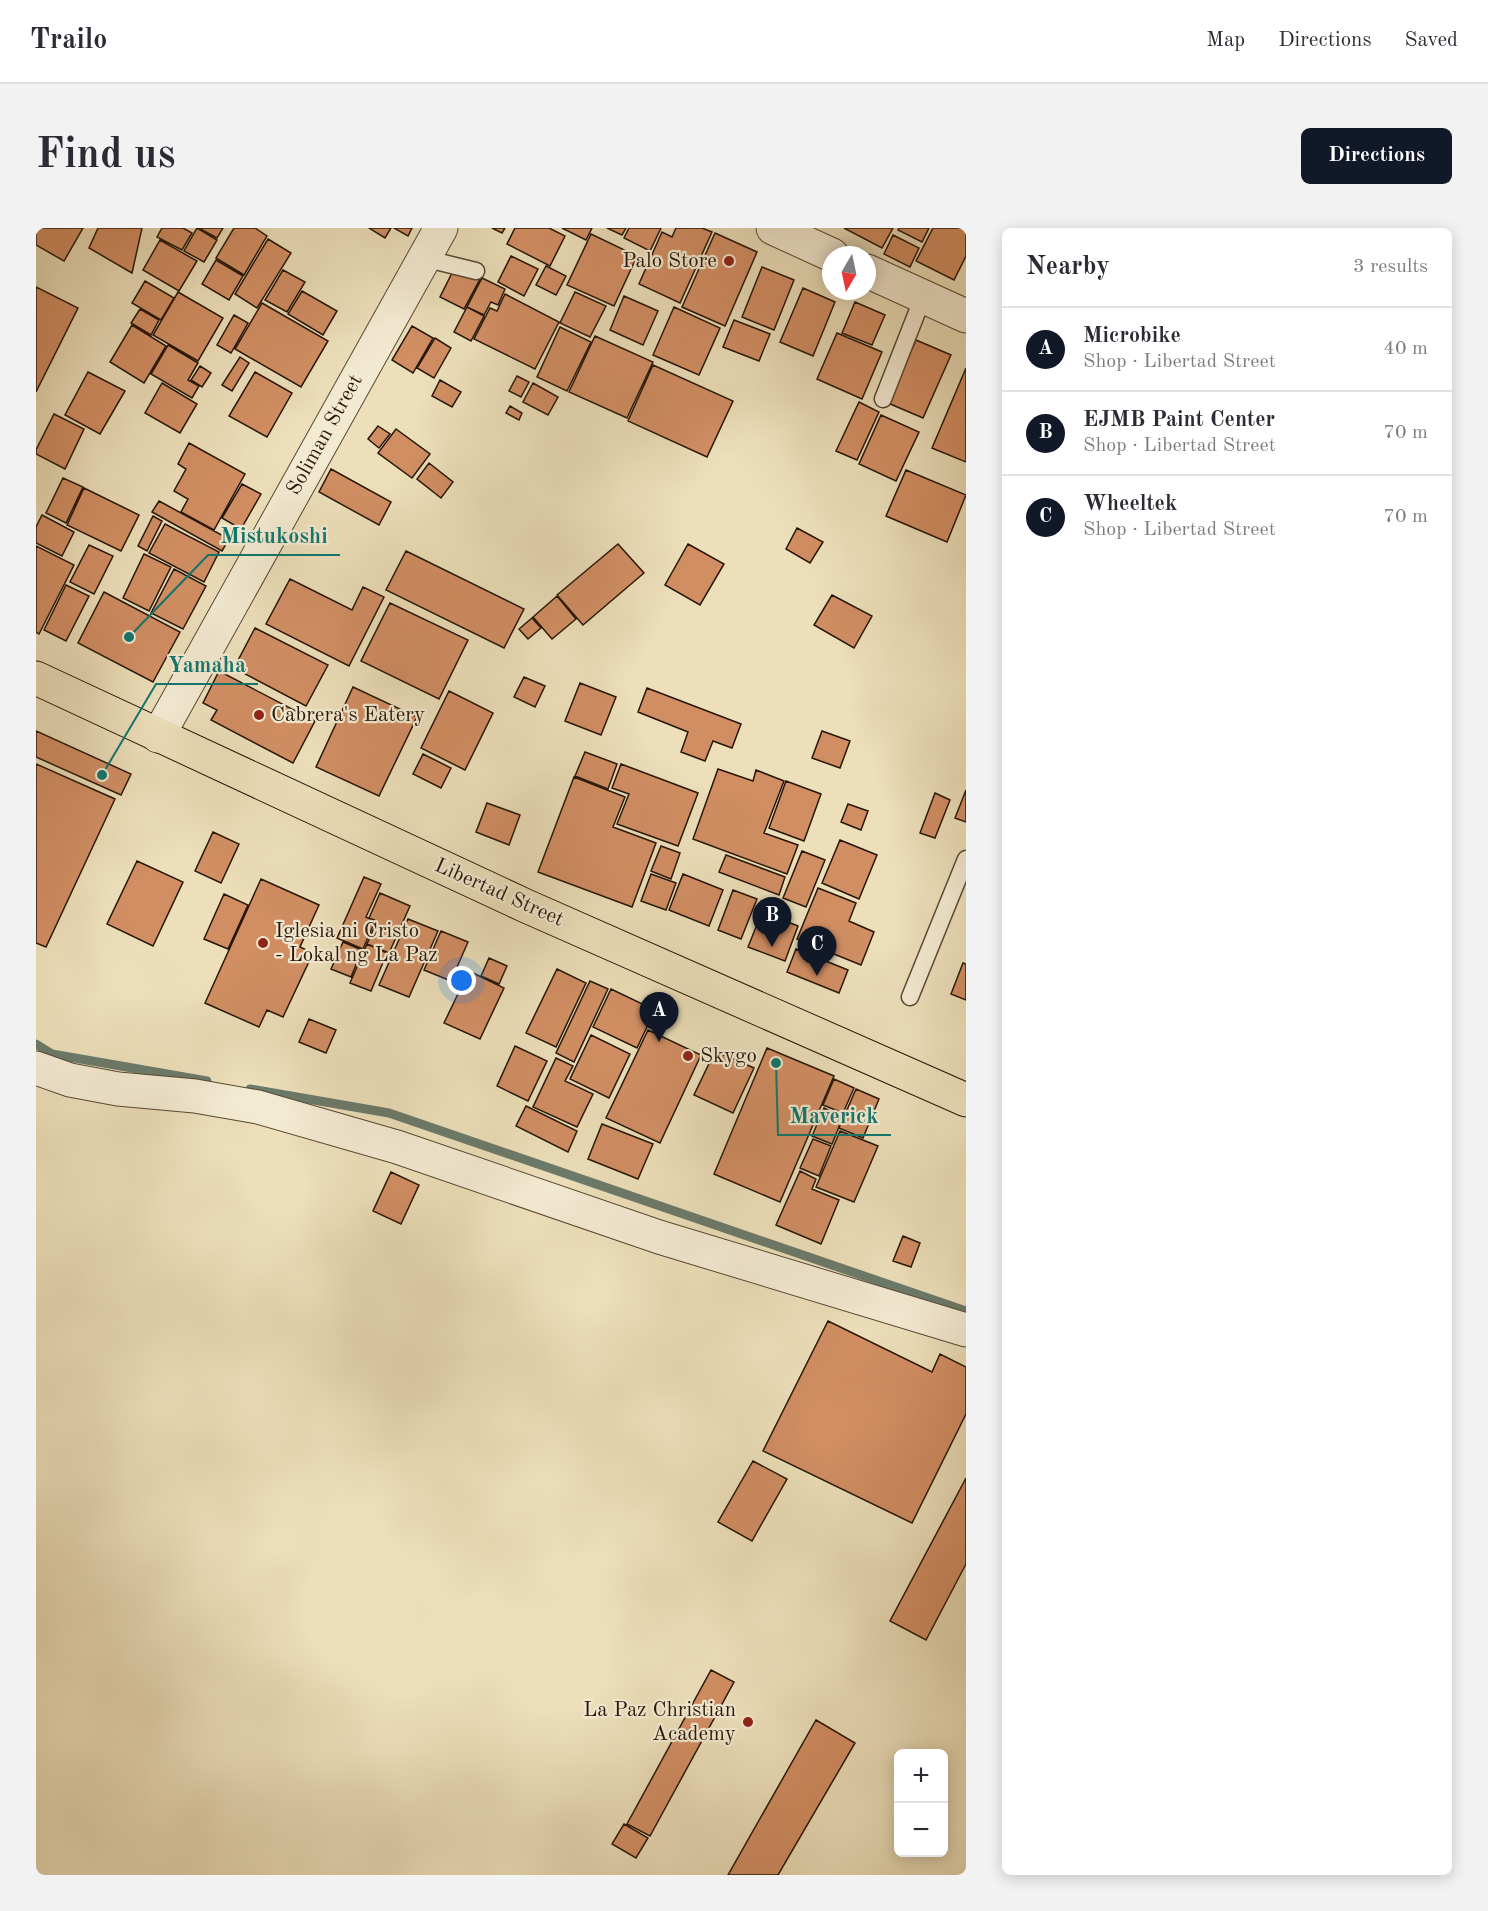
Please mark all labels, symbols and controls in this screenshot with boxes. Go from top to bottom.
text: Trailo [30,27,107,55]
text: Map [1206,30,1245,51]
text: Directions [1278,30,1372,51]
text: Saved [1405,30,1458,51]
button: Directions [1301,128,1452,184]
text: Find us [36,135,175,177]
north arrow [822,246,876,300]
place label: Palo Store [622,251,717,272]
marker: Palo Store [722,254,736,268]
text: Nearby [1026,254,1110,280]
text: 3 results [1353,257,1428,277]
text: Microbike [1083,325,1181,347]
text: A [1038,339,1053,359]
text: 40 m [1383,339,1428,359]
text: Shop · Libertad Street [1083,352,1276,372]
street label: Soliman Street [283,371,367,499]
text: EJMB Paint Center [1083,409,1275,431]
text: B [1038,423,1053,443]
text: 70 m [1383,423,1428,443]
text: Shop · Libertad Street [1083,436,1276,456]
text: Wheeltek [1083,493,1177,515]
text: C [1039,507,1052,527]
text: 70 m [1383,507,1428,527]
callout: Mistukoshi [208,515,340,555]
text: Shop · Libertad Street [1083,520,1276,540]
text: Mistukoshi [220,526,328,548]
callout: Yamaha [156,644,258,684]
text: Yamaha [168,655,246,677]
place label: Cabrera's Eatery [271,705,425,726]
marker: Cabrera's Eatery [252,708,266,722]
street label: Libertad Street [431,855,567,931]
pin: B [752,898,792,947]
place label: Iglesia ni Cristo - Lokal ng La Paz [275,921,438,966]
pin: C [798,926,836,976]
marker: Iglesia ni Cristo - Lokal ng La Paz [256,936,270,950]
your location [447,966,476,995]
pin: A [640,992,678,1042]
place label: Skygo [700,1046,757,1067]
marker: Skygo [681,1049,695,1063]
callout: Maverick [778,1095,891,1135]
text: Maverick [789,1106,879,1128]
place label: La Paz Christian Academy [583,1700,736,1745]
marker: La Paz Christian Academy [741,1715,755,1729]
map controls [894,1749,948,1857]
button: + [894,1749,948,1803]
button: − [894,1803,948,1857]

